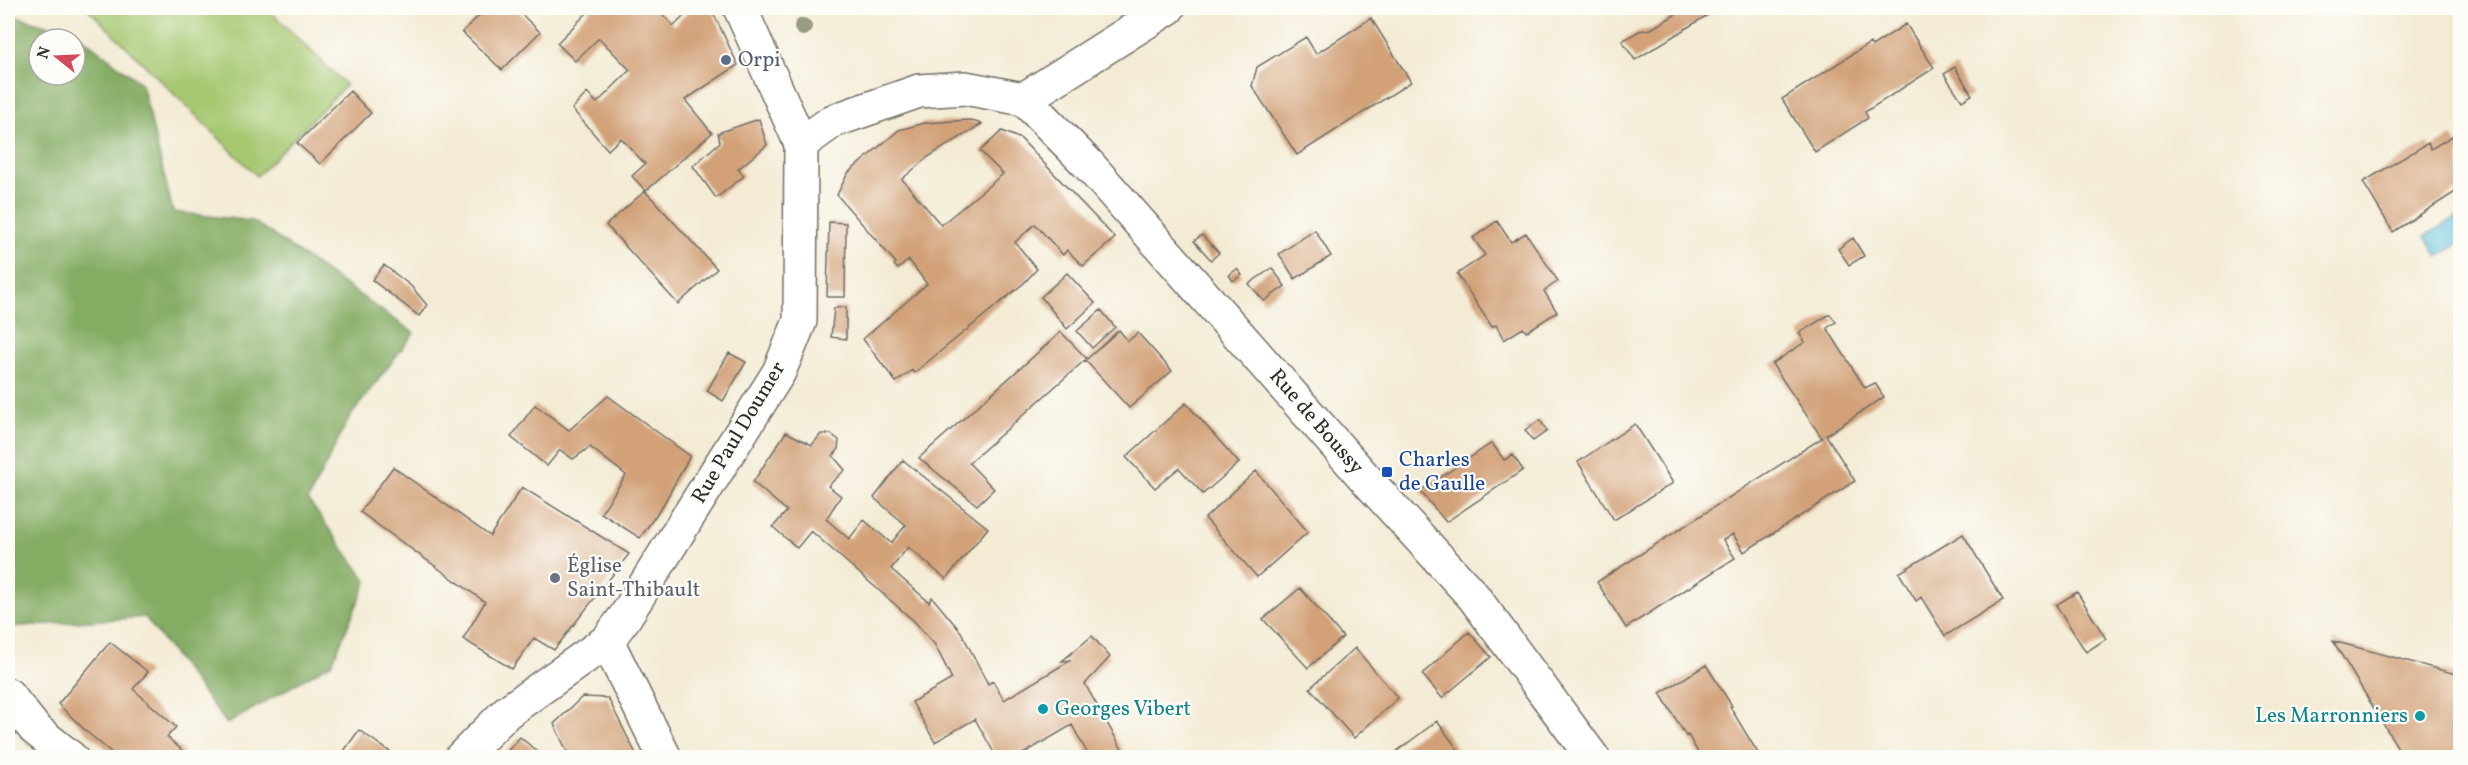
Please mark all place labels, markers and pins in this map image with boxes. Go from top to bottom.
place label: Orpi [738,46,781,75]
marker: Orpi [719,53,733,67]
place label: Charles de Gaulle [1399,446,1485,499]
marker: Charles de Gaulle [1380,465,1394,479]
place label: Église Saint-Thibault [567,552,700,605]
marker: Église Saint-Thibault [548,571,562,585]
place label: Georges Vibert [1055,695,1191,724]
marker: Georges Vibert [1036,702,1050,716]
place label: Les Marronniers [2255,702,2408,731]
marker: Les Marronniers [2413,709,2427,723]

